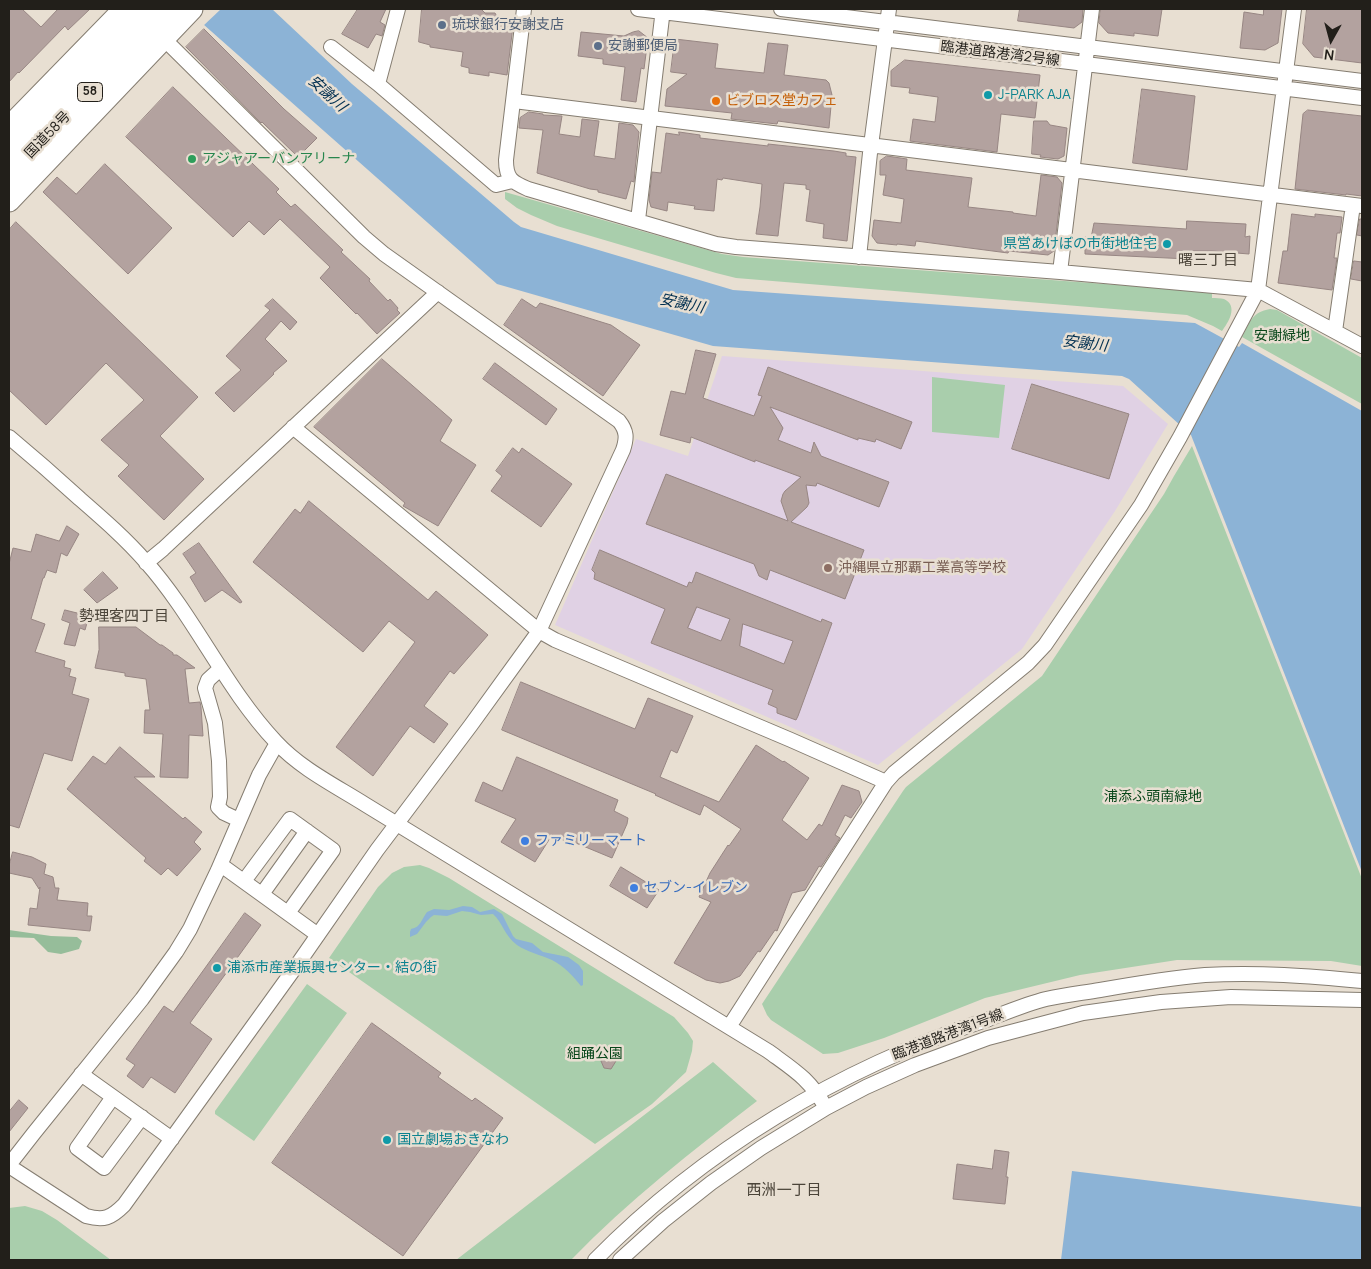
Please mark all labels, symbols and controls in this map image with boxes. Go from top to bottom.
north arrow [1306,15,1356,65]
place label: 琉球銀行安謝支店 [452,17,564,33]
marker: 琉球銀行安謝支店 [436,19,448,31]
place label: 安謝郵便局 [608,38,678,54]
street label: 臨港道路港湾2号線 [939,38,1061,70]
marker: 安謝郵便局 [592,40,604,52]
text: N [1323,45,1335,65]
water label: 安謝川 [304,72,350,116]
road number: 58 [78,82,102,101]
place label: J-PARK AJA [998,87,1071,103]
marker: J-PARK AJA [982,89,994,101]
place label: ビブロス堂カフェ [726,93,838,109]
marker: ビブロス堂カフェ [710,95,722,107]
street label: 国道58号 [22,108,74,162]
place label: アジャアーバンアリーナ [202,151,355,167]
marker: アジャアーバンアリーナ [186,153,198,165]
place label: 県営あけぼの市街地住宅 [1003,236,1157,252]
marker: 県営あけぼの市街地住宅 [1161,238,1173,250]
district label: 曙三丁目 [1178,252,1238,270]
water label: 安謝川 [658,291,706,317]
park label: 安謝緑地 [1254,328,1310,344]
water label: 安謝川 [1062,332,1108,356]
place label: 沖縄県立那覇工業高等学校 [838,560,1006,576]
marker: 沖縄県立那覇工業高等学校 [822,562,834,574]
district label: 勢理客四丁目 [79,608,169,626]
park label: 浦添ふ頭南緑地 [1104,789,1202,805]
place label: ファミリーマート [535,833,647,849]
marker: ファミリーマート [519,835,531,847]
place label: セブン-イレブン [644,880,748,896]
marker: セブン-イレブン [628,882,640,894]
place label: 浦添市産業振興センター・結の街 [227,960,437,976]
marker: 浦添市産業振興センター・結の街 [211,962,223,974]
street label: 臨港道路港湾1号線 [890,1006,1006,1064]
park label: 組踊公園 [567,1046,623,1062]
place label: 国立劇場おきなわ [397,1132,509,1148]
marker: 国立劇場おきなわ [381,1134,393,1146]
district label: 西洲一丁目 [747,1182,821,1200]

